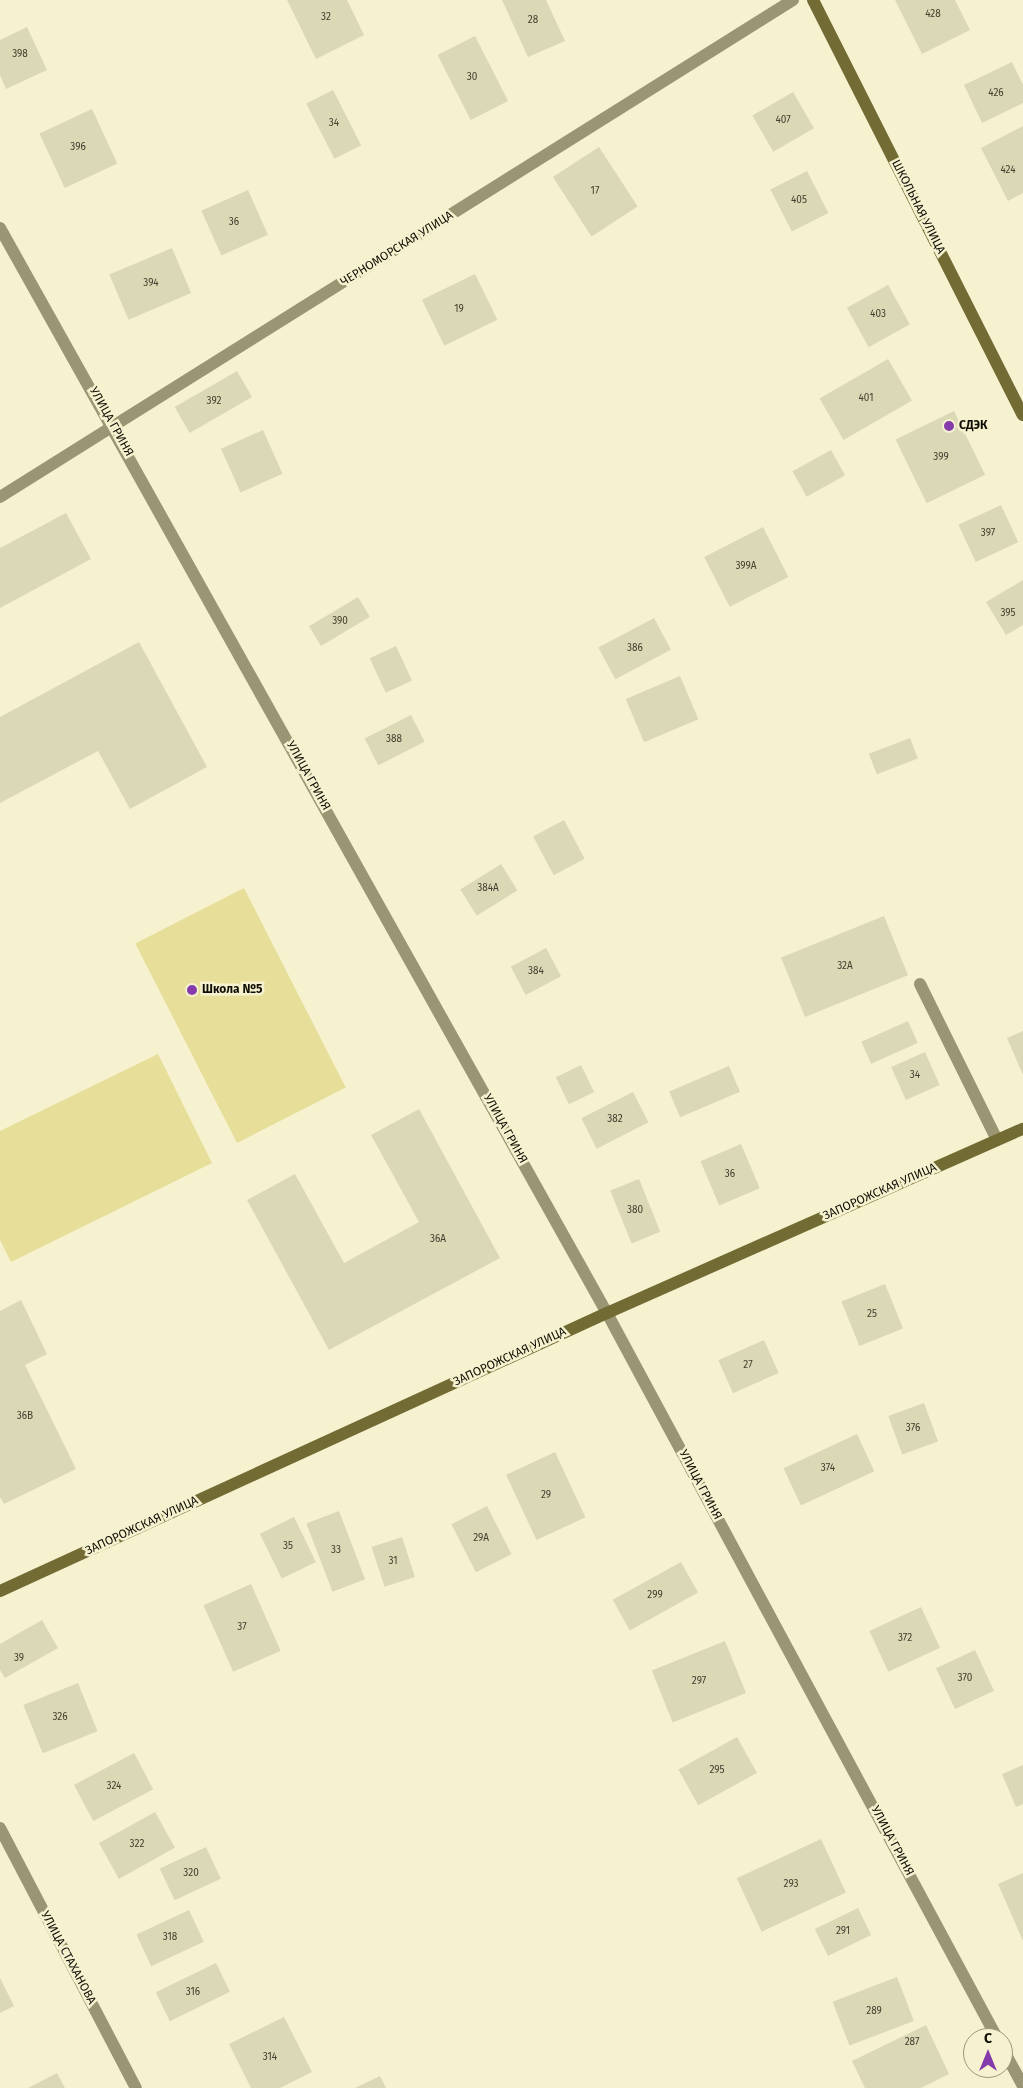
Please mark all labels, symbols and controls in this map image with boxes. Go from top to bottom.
house number: 428 [925,9,941,21]
house number: 32 [321,12,331,24]
house number: 28 [528,15,538,27]
house number: 398 [12,49,28,61]
house number: 30 [467,72,477,84]
house number: 426 [988,88,1004,100]
house number: 407 [775,115,791,127]
house number: 34 [329,118,339,130]
house number: 396 [70,142,86,154]
street label: ШКОЛЬНАЯ УЛИЦА [888,158,948,256]
house number: 424 [1000,165,1016,177]
house number: 17 [591,186,599,198]
house number: 405 [791,195,807,207]
street label: ЧЕРНОМОРСКАЯ УЛИЦА [338,208,456,290]
house number: 36 [229,217,239,229]
house number: 394 [143,278,159,290]
house number: 19 [454,304,464,316]
house number: 403 [870,309,886,321]
street label: УЛИЦА ГРИНЯ [86,385,136,459]
house number: 401 [859,393,873,405]
house number: 392 [207,396,221,408]
place label: СДЭК [959,419,987,433]
marker: СДЭК [943,420,955,432]
house number: 399 [933,452,949,464]
house number: 397 [981,528,995,540]
house number: 399А [736,561,756,573]
house number: 395 [1000,608,1016,620]
house number: 390 [332,616,348,628]
house number: 386 [627,643,643,655]
house number: 388 [386,734,402,746]
street label: УЛИЦА ГРИНЯ [283,739,333,813]
house number: 384А [477,883,499,895]
house number: 32А [837,961,853,973]
house number: 384 [528,966,544,978]
place label: Школа №5 [202,983,263,997]
marker: Школа №5 [186,984,198,996]
house number: 34 [910,1070,920,1082]
street label: УЛИЦА ГРИНЯ [480,1092,530,1166]
house number: 382 [607,1114,623,1126]
street label: ЗАПОРОЖСКАЯ УЛИЦА [821,1161,939,1223]
house number: 36 [725,1169,735,1181]
house number: 380 [627,1205,643,1217]
house number: 36А [430,1234,446,1246]
house number: 25 [867,1309,877,1321]
street label: ЗАПОРОЖСКАЯ УЛИЦА [451,1325,569,1389]
house number: 27 [743,1360,753,1372]
house number: 36В [17,1411,33,1423]
house number: 376 [906,1423,920,1435]
street label: УЛИЦА ГРИНЯ [676,1448,724,1522]
house number: 374 [821,1463,835,1475]
house number: 29 [541,1490,551,1502]
street label: ЗАПОРОЖСКАЯ УЛИЦА [83,1494,201,1558]
house number: 29А [473,1533,489,1545]
house number: 35 [283,1541,293,1553]
house number: 33 [331,1545,341,1557]
house number: 31 [388,1556,398,1568]
house number: 299 [647,1590,663,1602]
house number: 37 [237,1622,247,1634]
house number: 372 [898,1633,912,1645]
house number: 39 [14,1653,24,1665]
house number: 370 [958,1673,972,1685]
house number: 297 [692,1676,706,1688]
house number: 326 [52,1712,68,1724]
house number: 295 [709,1765,725,1777]
house number: 324 [107,1781,121,1793]
street label: УЛИЦА ГРИНЯ [868,1804,916,1878]
house number: 322 [130,1839,144,1851]
house number: 320 [183,1868,199,1880]
house number: 293 [784,1879,798,1891]
street label: УЛИЦА СТАХАНОВА [37,1909,99,2007]
house number: 291 [836,1926,850,1938]
house number: 318 [163,1932,177,1944]
house number: 316 [186,1987,200,1999]
house number: 289 [866,2006,882,2018]
north arrow [963,2028,1013,2078]
text: С [984,2030,992,2047]
house number: 287 [905,2037,919,2049]
house number: 314 [263,2052,277,2064]

